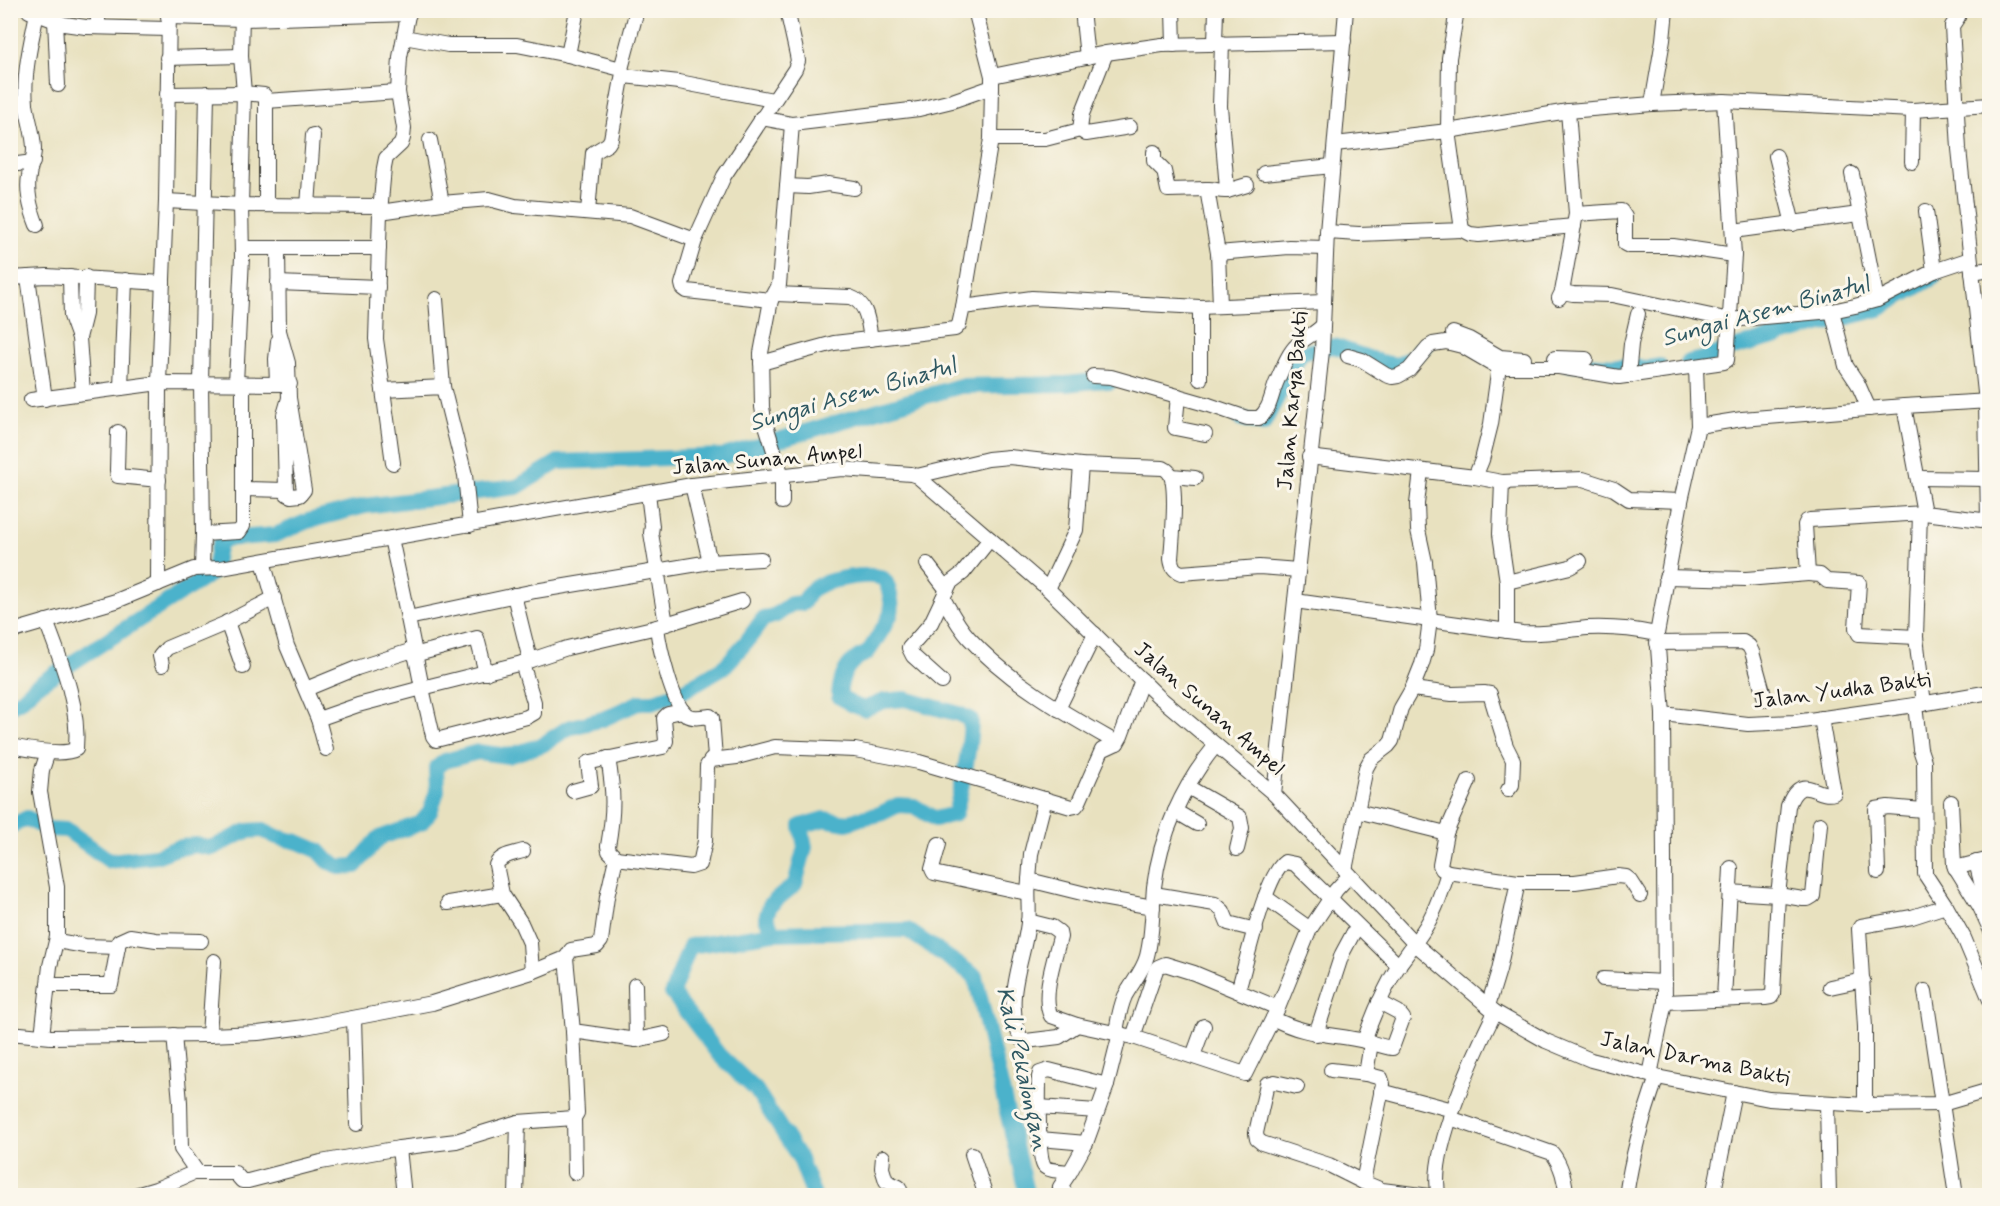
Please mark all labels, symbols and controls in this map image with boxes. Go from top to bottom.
water label: Sungai Asem Binatul [1659,269,1876,357]
street label: Jalan Karya Bakti [1271,310,1315,492]
water label: Sungai Asem Binatul [746,350,963,441]
street label: Jalan Sunan Ampel [671,438,863,482]
street label: Jalan Sunan Ampel [1128,636,1290,782]
street label: Jalan Yudha Bakti [1751,666,1933,716]
water label: Kali Pekalongan [985,984,1056,1155]
street label: Jalan Darma Bakti [1598,1025,1792,1093]

